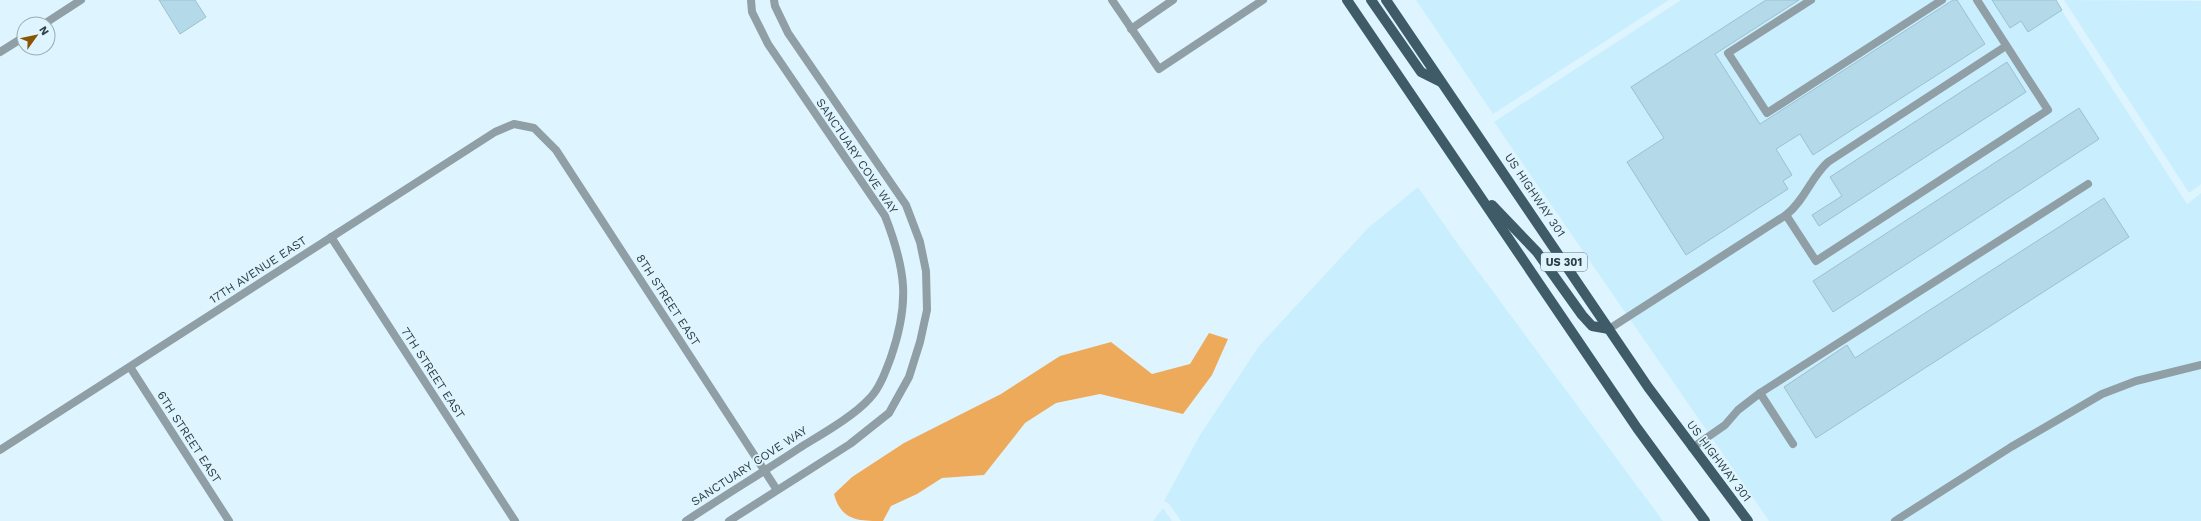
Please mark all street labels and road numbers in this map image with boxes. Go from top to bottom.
street label: SANCTUARY COVE WAY [813,96,901,216]
street label: US HIGHWAY 301 [1502,150,1568,240]
street label: 17TH AVENUE EAST [207,233,309,307]
street label: 8TH STREET EAST [633,252,703,348]
road number: US 301 [1541,253,1587,271]
street label: 7TH STREET EAST [398,325,468,421]
street label: 6TH STREET EAST [154,389,224,485]
street label: US HIGHWAY 301 [1684,418,1754,504]
street label: SANCTUARY COVE WAY [688,423,810,509]

